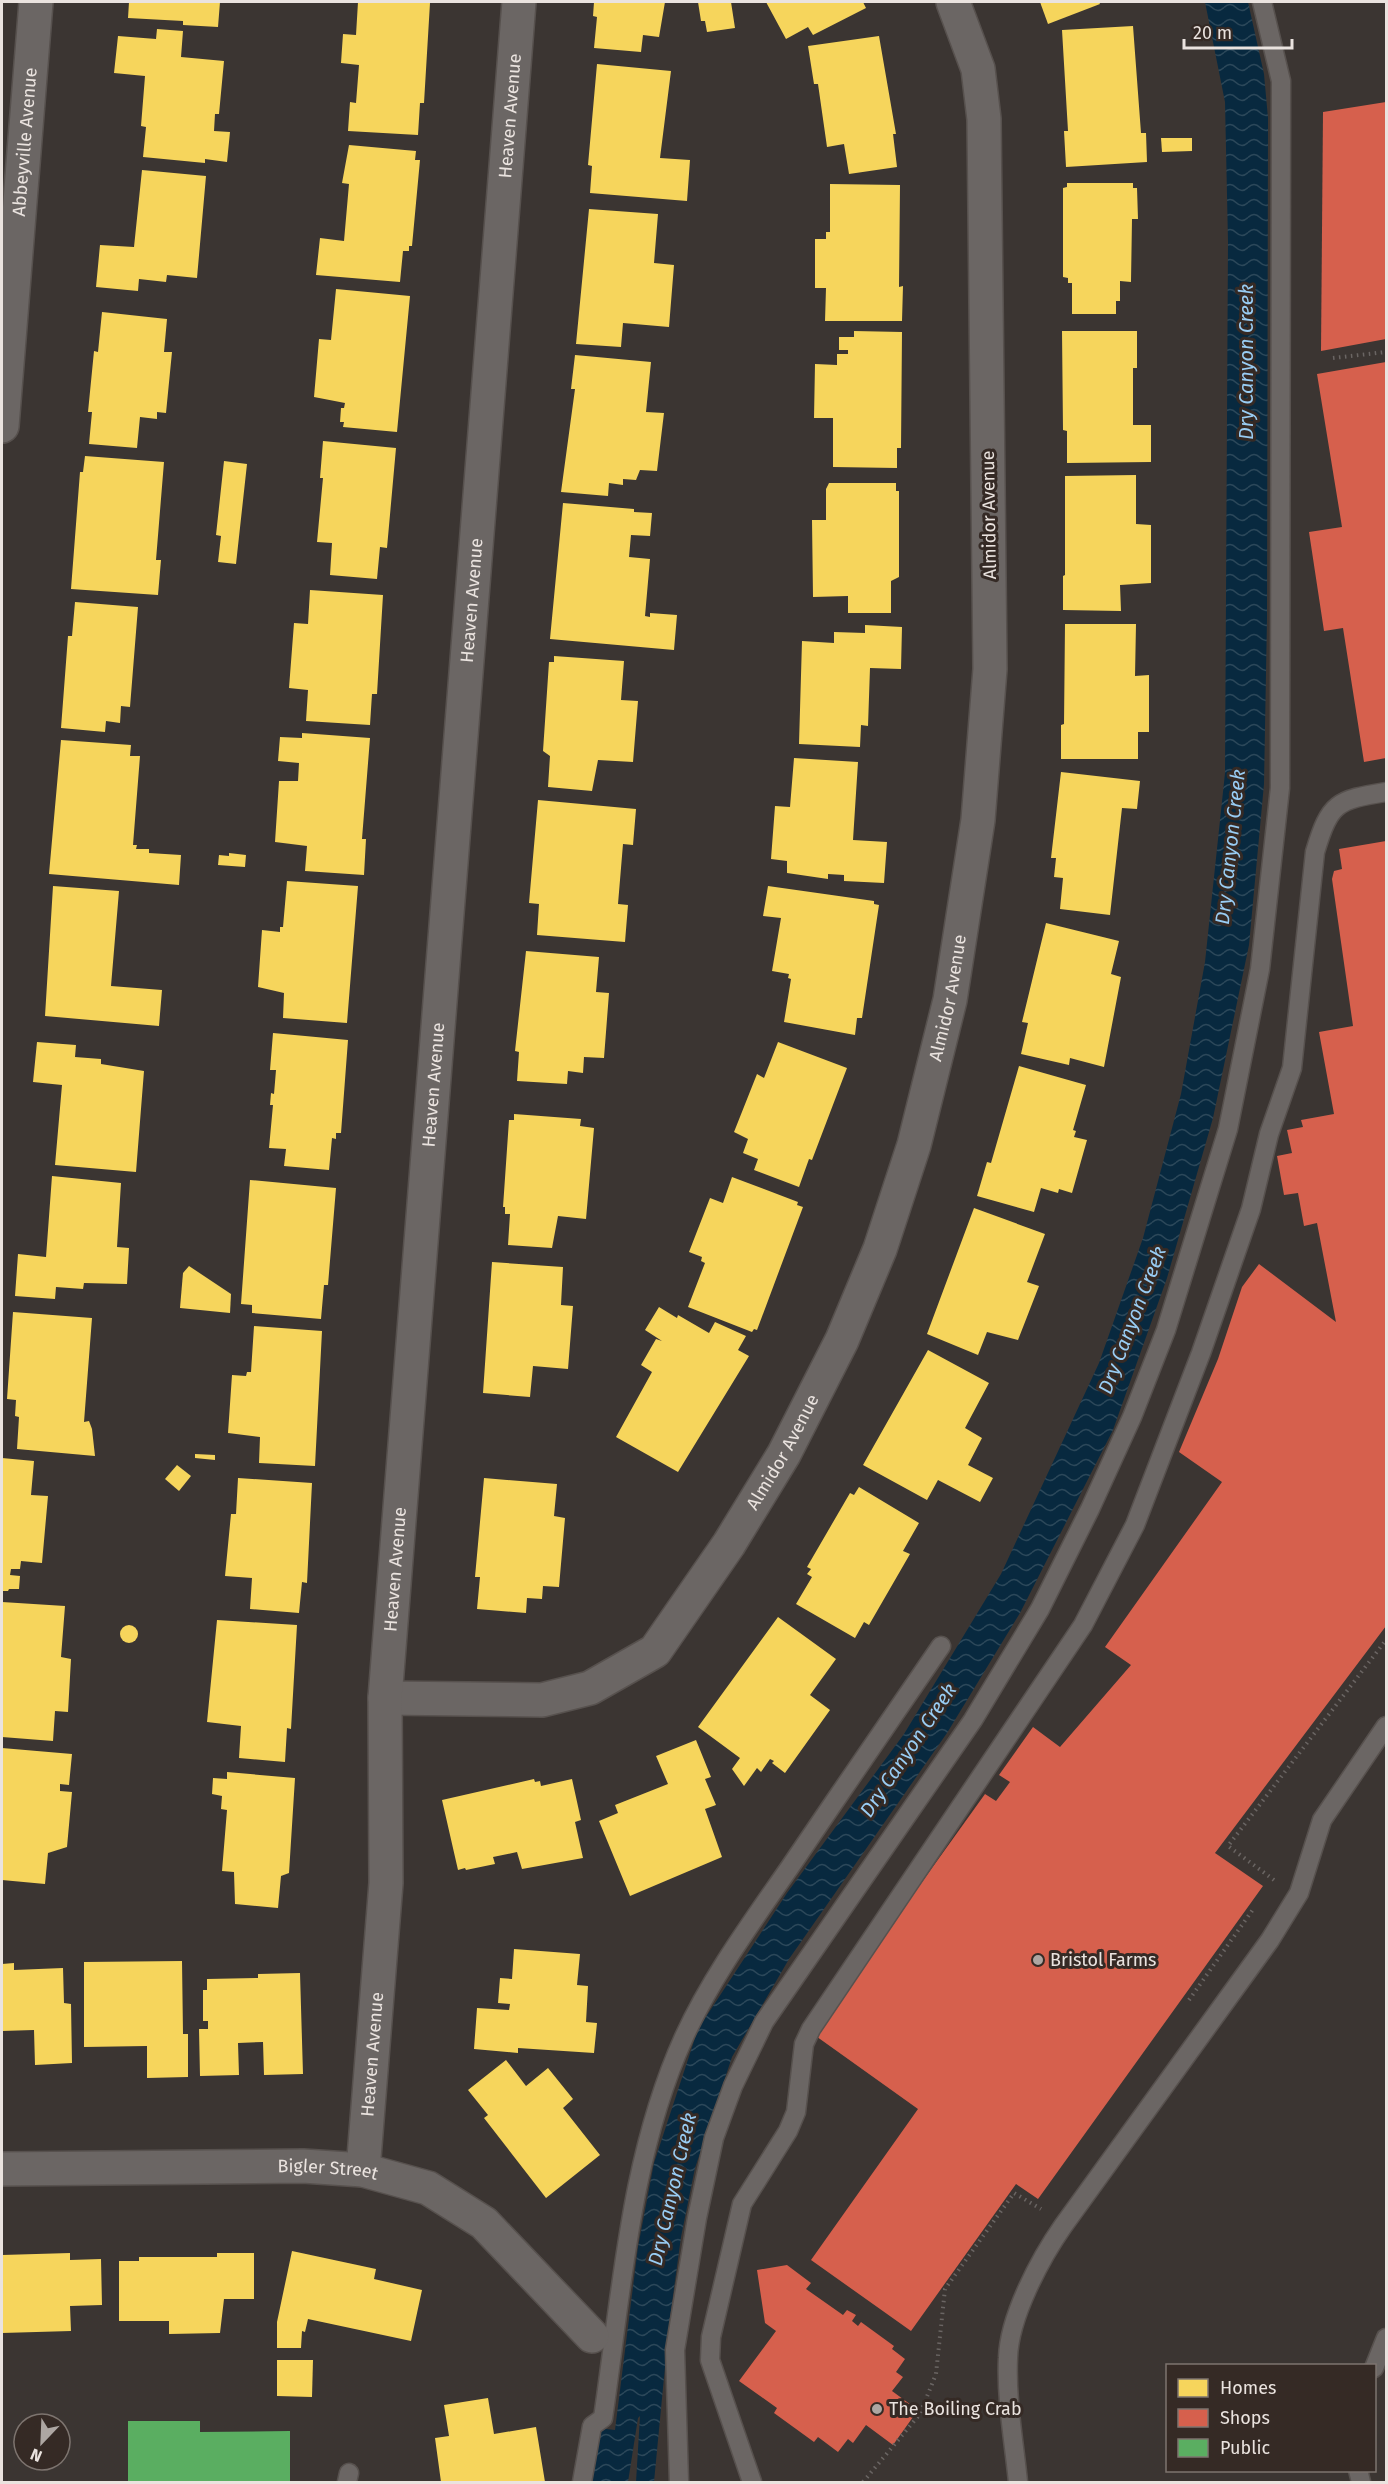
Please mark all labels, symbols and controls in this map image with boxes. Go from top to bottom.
scale bar [1184,12,1292,50]
text: 20 m [1193,22,1232,44]
street label: Heaven Avenue [494,53,526,179]
street label: Abbeyville Avenue [8,67,42,217]
water label: Dry Canyon Creek [1234,284,1258,440]
street label: Almidor Avenue [977,450,1001,580]
street label: Heaven Avenue [456,537,488,664]
water label: Dry Canyon Creek [1210,768,1250,926]
street label: Almidor Avenue [924,933,971,1063]
street label: Heaven Avenue [418,1022,449,1148]
water label: Dry Canyon Creek [1093,1243,1171,1397]
street label: Almidor Avenue [742,1391,824,1514]
street label: Heaven Avenue [379,1506,411,1633]
water label: Dry Canyon Creek [854,1678,962,1821]
place label: Bristol Farms [1050,1949,1157,1971]
marker: Bristol Farms [1031,1953,1045,1967]
street label: Heaven Avenue [356,1991,388,2118]
water label: Dry Canyon Creek [643,2110,701,2268]
street label: Bigler Street [277,2155,381,2185]
legend [1166,2364,1376,2472]
text: Homes [1220,2377,1276,2399]
place label: The Boiling Crab [889,2398,1022,2420]
marker: The Boiling Crab [870,2402,884,2416]
text: Shops [1220,2407,1270,2429]
north arrow [12,2412,72,2472]
text: Public [1220,2437,1270,2459]
text: N [28,2445,45,2466]

